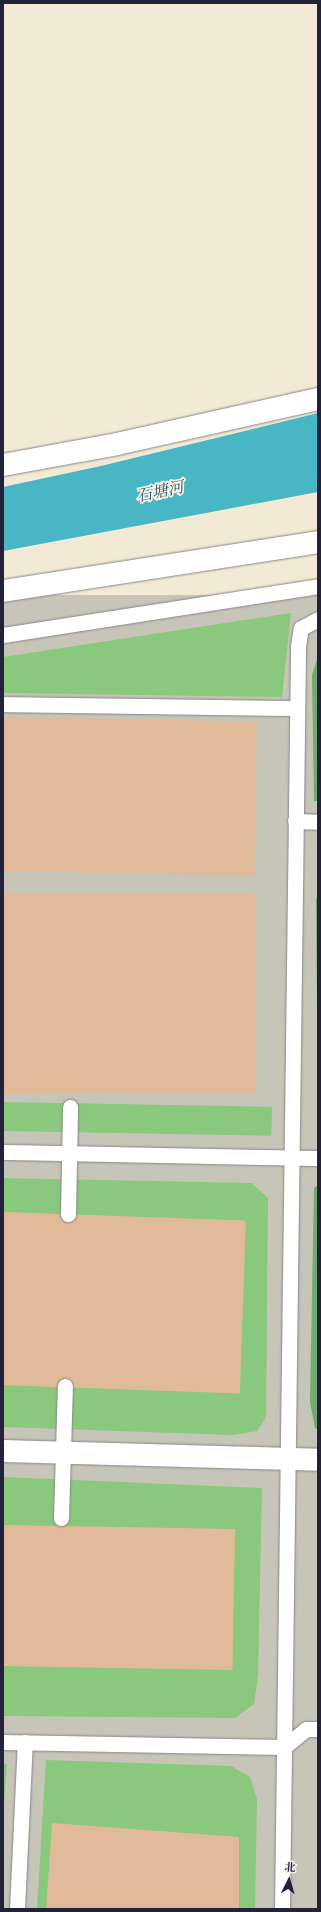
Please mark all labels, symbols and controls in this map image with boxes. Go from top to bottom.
water label: 石塘河 [135,478,185,506]
north arrow [269,1860,309,1900]
text: 北 [284,1860,296,1875]

